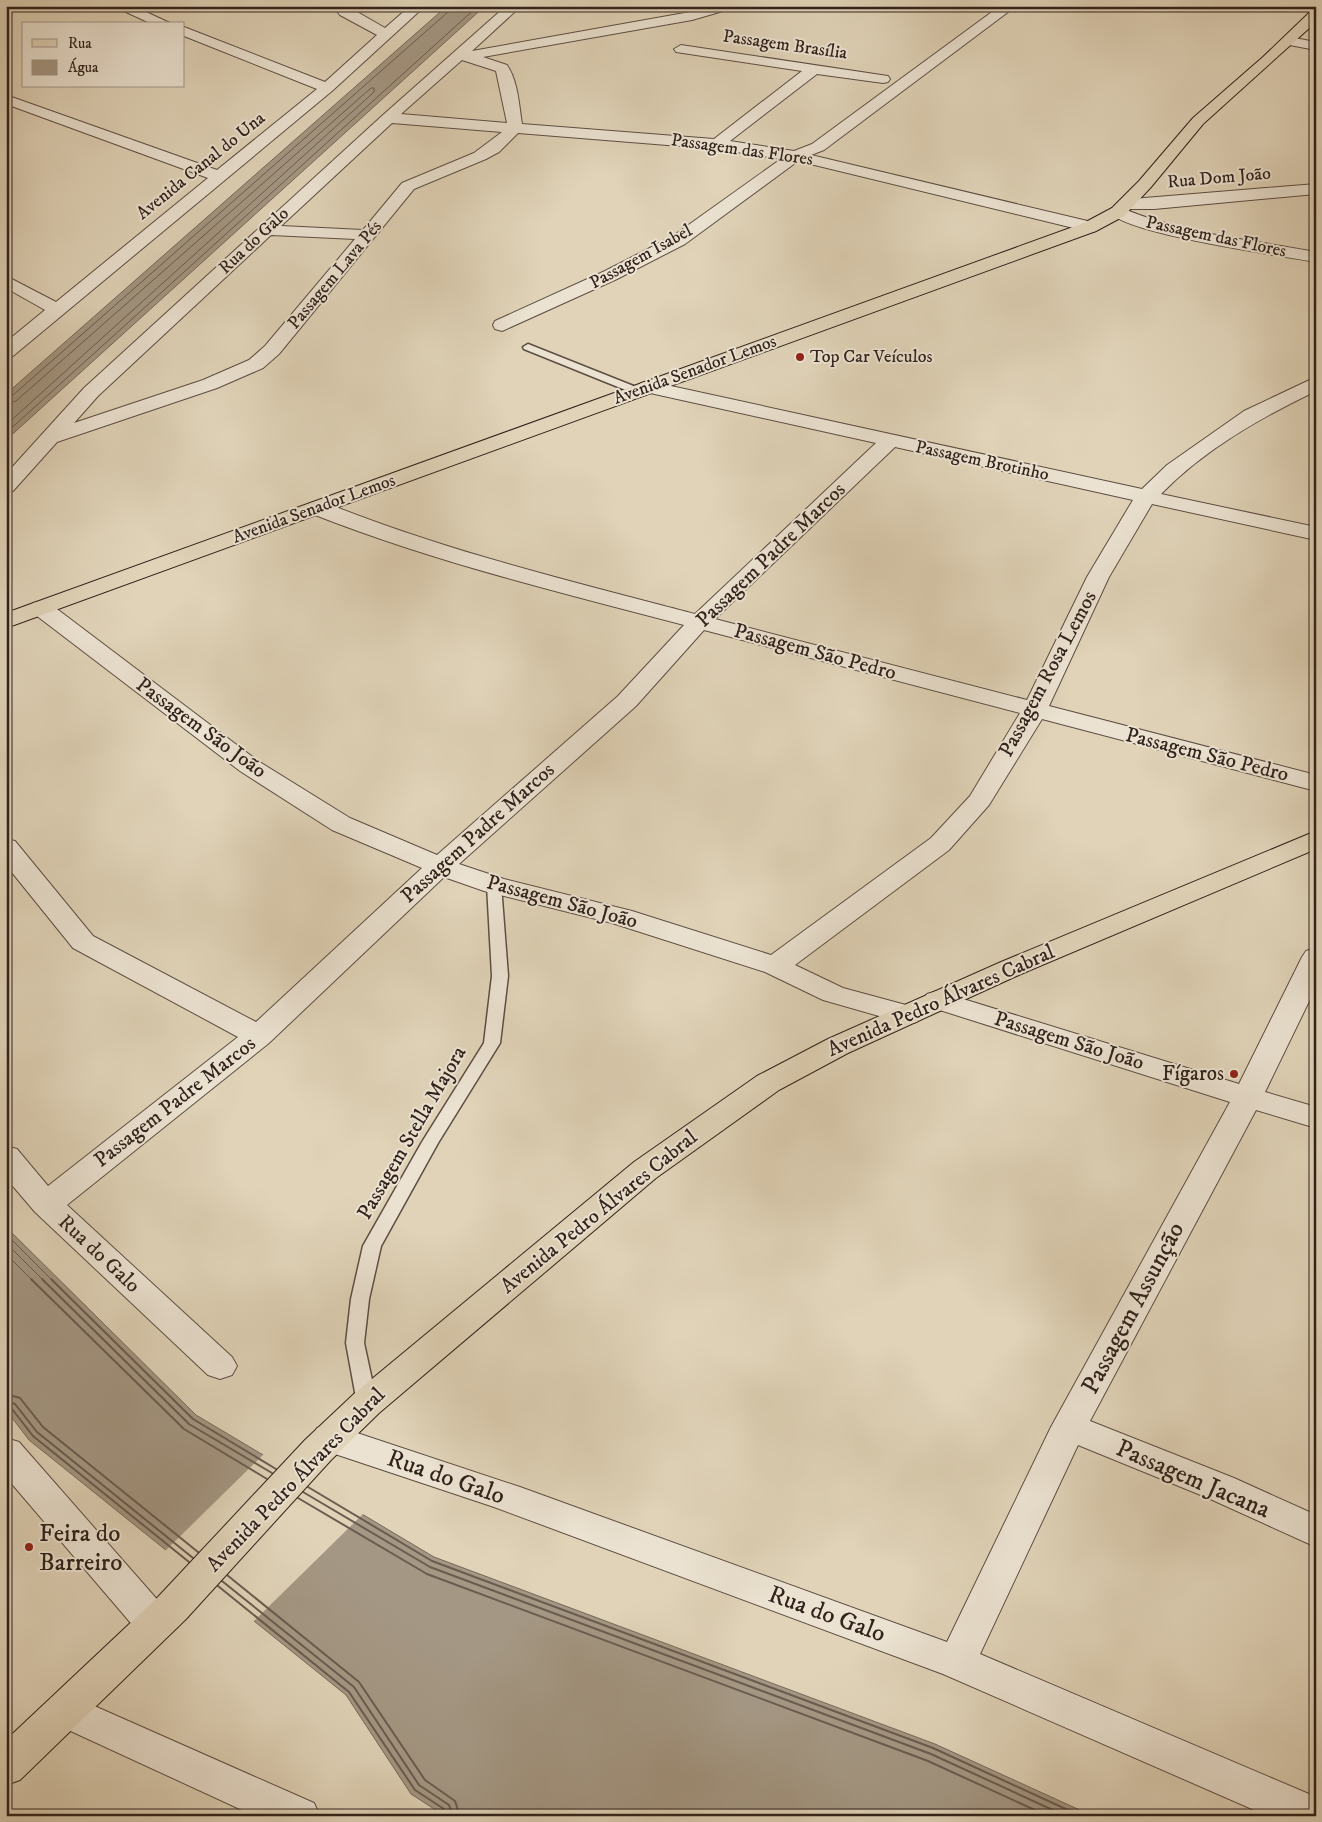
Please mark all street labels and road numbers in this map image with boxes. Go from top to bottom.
street label: Passagem Brasília [721,25,849,65]
street label: Avenida Canal do Una [132,107,270,225]
street label: Passagem das Flores [670,129,814,171]
street label: Rua Dom João [1166,163,1272,193]
street label: Rua do Galo [214,203,294,279]
street label: Passagem das Flores [1144,211,1288,263]
street label: Passagem Lava Pés [283,216,387,334]
street label: Passagem Isabel [586,220,697,294]
street label: Avenida Senador Lemos [611,330,779,410]
street label: Passagem Brotinho [913,436,1051,486]
street label: Avenida Senador Lemos [230,469,398,549]
street label: Passagem Padre Marcos [691,477,851,633]
street label: Passagem Rosa Lemos [993,586,1103,762]
street label: Passagem São Pedro [731,618,899,686]
street label: Passagem São João [131,672,271,784]
street label: Passagem São Pedro [1123,722,1291,788]
street label: Passagem Padre Marcos [396,757,560,909]
street label: Passagem São João [484,869,640,935]
street label: Avenida Pedro Álvares Cabral [822,937,1059,1063]
street label: Passagem São João [991,1006,1147,1076]
street label: Passagem Padre Marcos [89,1031,261,1173]
street label: Passagem Stella Majora [352,1042,472,1224]
street label: Avenida Pedro Álvares Cabral [494,1122,703,1300]
street label: Rua do Galo [53,1209,145,1299]
street label: Passagem Assunção [1075,1217,1191,1399]
street label: Avenida Pedro Álvares Cabral [200,1381,391,1578]
street label: Passagem Jacana [1111,1433,1275,1526]
street label: Rua do Galo [383,1442,509,1512]
street label: Rua do Galo [764,1579,890,1649]

